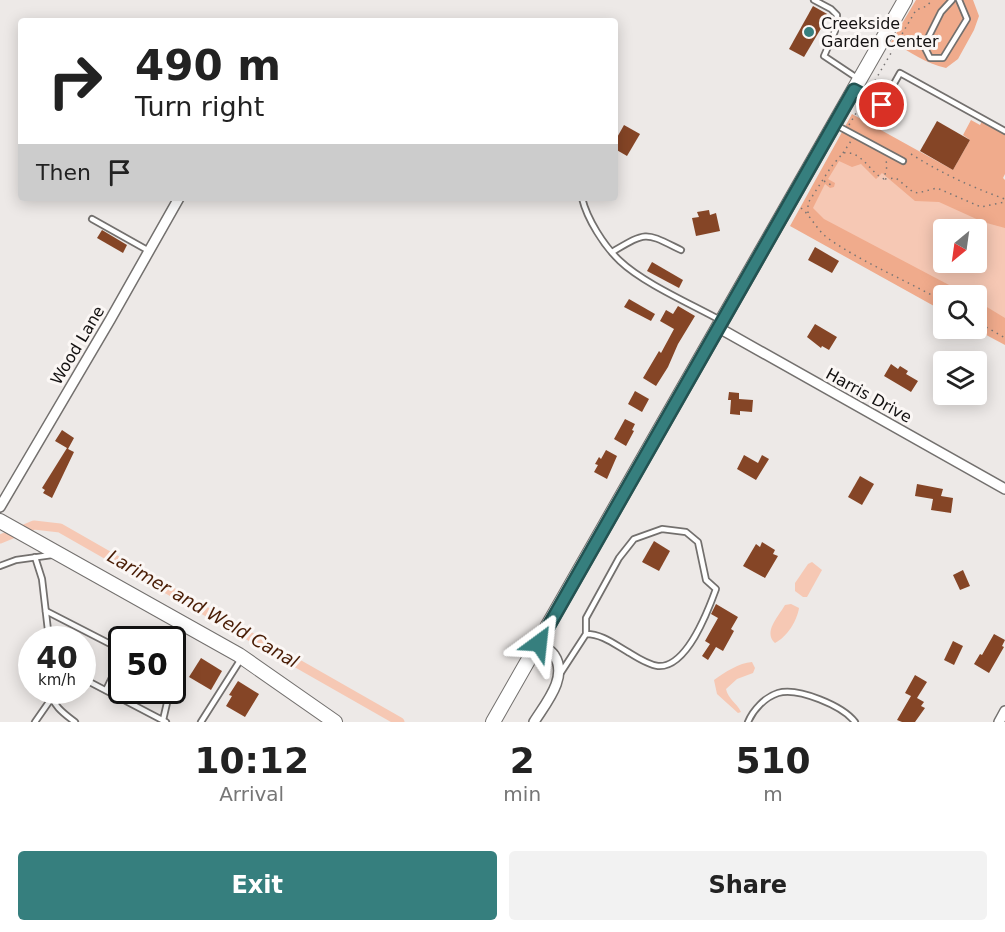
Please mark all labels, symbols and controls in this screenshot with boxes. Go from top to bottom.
place label: Creekside Garden Center [821,14,939,51]
marker: Creekside Garden Center [802,25,816,39]
text: 490 m [135,41,281,90]
icon: right [36,42,114,120]
pin [856,79,907,130]
icon: arrive [865,88,898,121]
text: Turn right [135,91,264,122]
icon: arrive [103,156,136,189]
text: Then [36,160,91,185]
north arrow [933,219,987,273]
map controls [933,219,987,405]
button: search [933,285,987,339]
street label: Wood Lane [47,302,108,388]
button: layers [933,351,987,405]
street label: Harris Drive [823,364,915,427]
water label: Larimer and Weld Canal [104,545,302,672]
position arrow [507,611,571,675]
speed limit sign: 50 [108,626,186,704]
text: 40 [36,640,78,675]
text: km/h [38,671,76,689]
text: 10:12 [194,740,309,781]
text: 2 [510,740,535,781]
text: 510 [735,740,811,781]
text: Arrival [219,782,284,806]
text: min [503,782,541,806]
text: m [763,782,783,806]
button: Exit [18,851,497,920]
button: Share [509,851,987,920]

